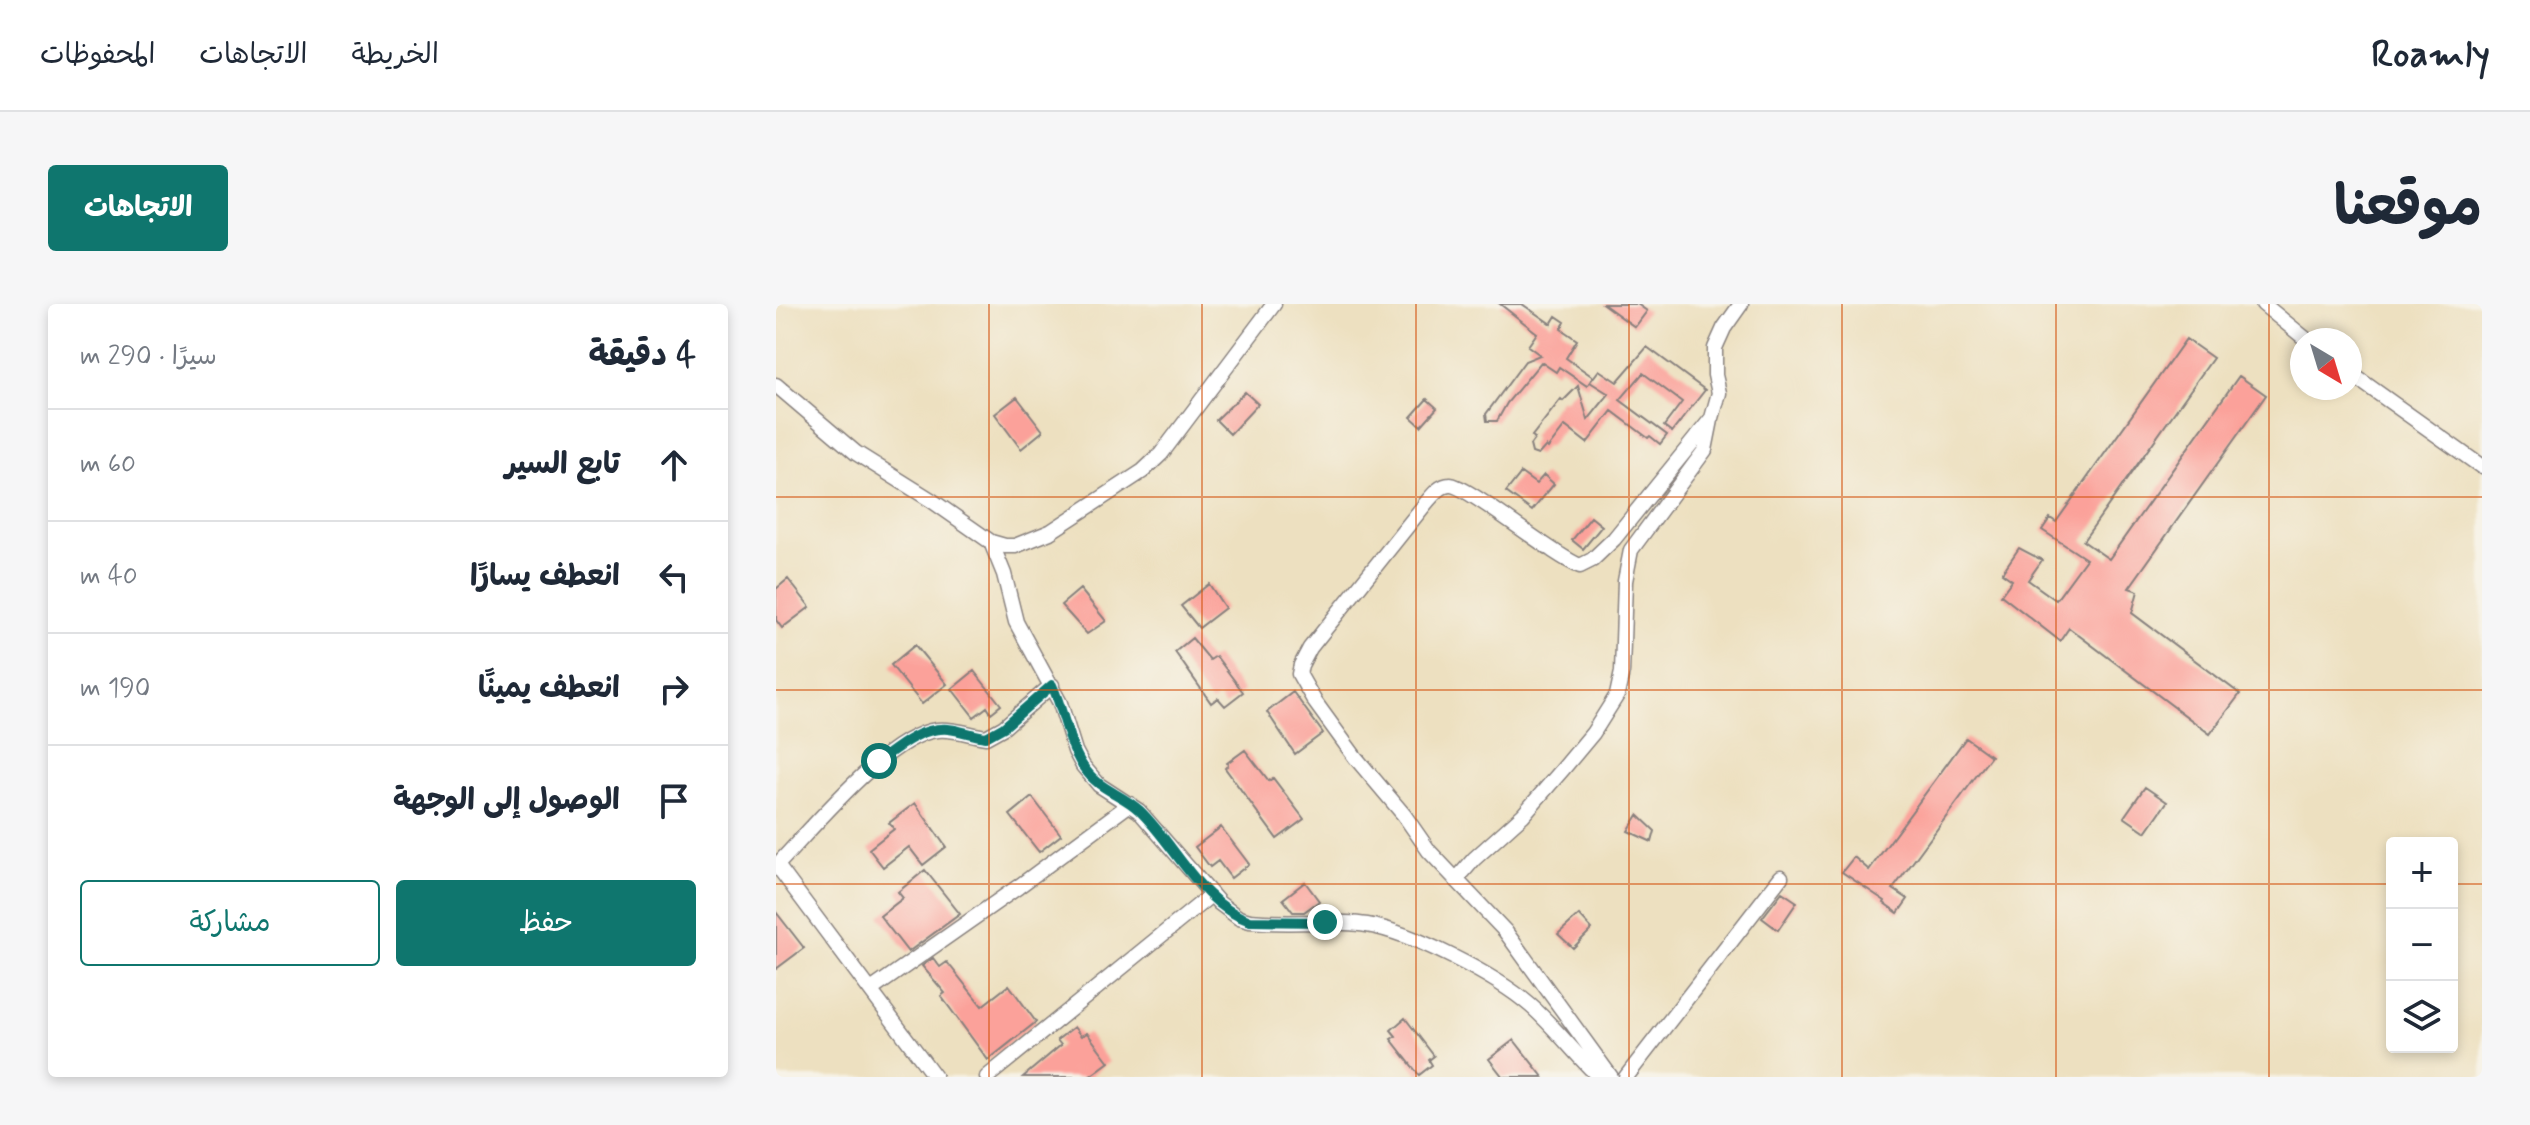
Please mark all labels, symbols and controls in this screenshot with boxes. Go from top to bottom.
text: Roamly [2371,31,2490,80]
text: المحفوظات [40,37,155,74]
text: الاتجاهات [199,37,307,74]
text: الخريطة [351,37,439,74]
button: الاتجاهات [48,165,228,251]
text: موقعنا [2334,172,2482,245]
north arrow [2290,328,2362,400]
text: 4 دقيقة [589,333,696,378]
text: سيرًا · 290 m [80,340,217,374]
icon: ahead [652,443,696,487]
text: تابع السير [505,445,620,484]
text: 60 m [80,448,136,482]
icon: left [652,555,696,599]
text: انعطف يسارًا [470,557,620,596]
text: 40 m [80,560,138,594]
icon: right [652,667,696,711]
text: انعطف يمينًا [478,669,620,708]
text: 190 m [80,672,150,706]
route start [861,743,897,779]
icon: arrive [652,779,696,823]
text: الوصول إلى الوجهة [393,781,620,820]
map controls [2386,837,2458,1053]
button: + [2386,837,2458,909]
button: مشاركة [80,880,380,966]
button: حفظ [396,880,696,966]
route end [1307,904,1343,940]
button: − [2386,909,2458,981]
button: layers [2386,981,2458,1053]

